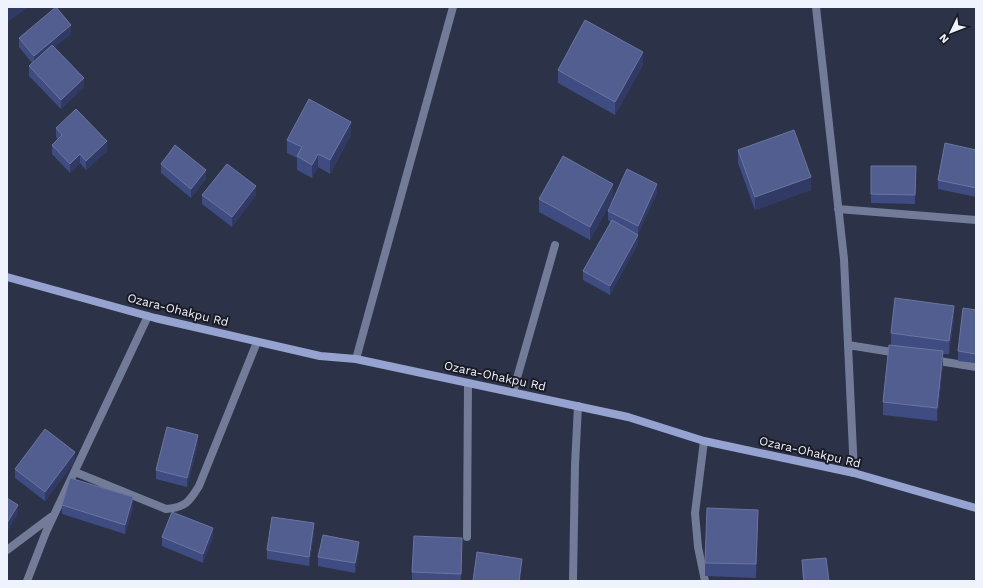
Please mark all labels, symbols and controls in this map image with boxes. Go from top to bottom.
north arrow [931,12,971,52]
text: N [937,31,952,46]
street label: Ozara-Ohakpu Rd [126,291,230,329]
street label: Ozara-Ohakpu Rd [443,358,547,394]
street label: Ozara-Ohakpu Rd [758,434,862,470]

